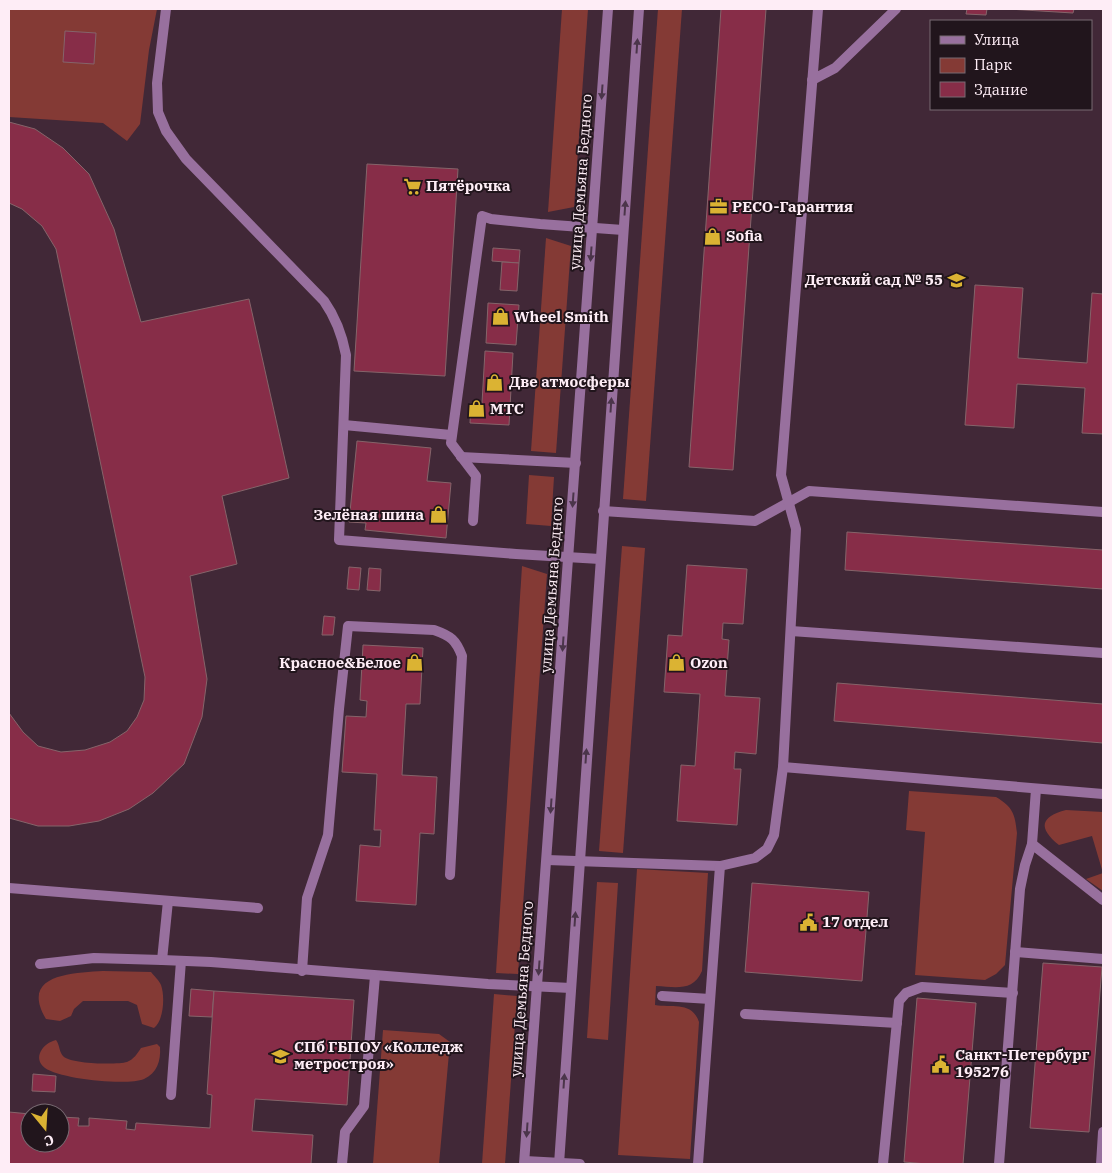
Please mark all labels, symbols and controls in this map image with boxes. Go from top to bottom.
legend [930,20,1092,110]
text: Улица [974,30,1019,49]
one-way arrow [633,38,641,54]
text: Парк [974,55,1012,74]
text: Здание [974,80,1028,99]
one-way arrow [598,85,606,101]
street label: улица Демьяна Бедного [565,93,596,271]
supermarket icon: Пятёрочка [402,176,422,196]
place label: Пятёрочка [426,176,511,195]
office icon: РЕСО-Гарантия [708,197,728,217]
place label: РЕСО-Гарантия [732,197,853,216]
one-way arrow [621,200,629,216]
shop icon: Sofia [702,226,722,246]
place label: Sofia [726,226,763,245]
one-way arrow [586,247,594,263]
place label: Детский сад № 55 [805,270,943,289]
school or university icon: Детский сад № 55 [947,270,967,290]
shop icon: Wheel Smith [490,307,510,327]
place label: Wheel Smith [514,307,609,326]
shop icon: Две атмосферы [485,372,505,392]
place label: Две атмосферы [509,372,630,391]
one-way arrow [607,397,615,413]
shop icon: МТС [466,399,486,419]
place label: МТС [490,399,524,418]
one-way arrow [569,492,577,508]
street label: улица Демьяна Бедного [536,496,567,674]
place label: Зелёная шина [313,505,424,524]
shop icon: Зелёная шина [428,505,448,525]
one-way arrow [558,636,566,652]
place label: Красное&Белое [279,653,401,672]
shop icon: Красное&Белое [405,653,425,673]
shop icon: Ozon [666,653,686,673]
place label: Ozon [690,653,728,672]
one-way arrow [583,748,591,764]
one-way arrow [546,798,554,814]
street label: улица Демьяна Бедного [506,900,537,1078]
one-way arrow [572,910,580,926]
public building icon: 17 отдел [798,912,818,932]
place label: 17 отдел [822,912,889,931]
one-way arrow [535,961,543,977]
place label: СПб ГБПОУ «Колледж метростроя» [294,1037,463,1073]
place label: Санкт-Петербург 195276 [955,1045,1090,1081]
school or university icon: СПб ГБПОУ «Колледж метростроя» [270,1046,290,1066]
public building icon: Санкт-Петербург 195276 [931,1054,951,1074]
one-way arrow [561,1072,569,1088]
north arrow [20,1103,70,1153]
one-way arrow [523,1123,531,1139]
text: С [42,1130,56,1150]

